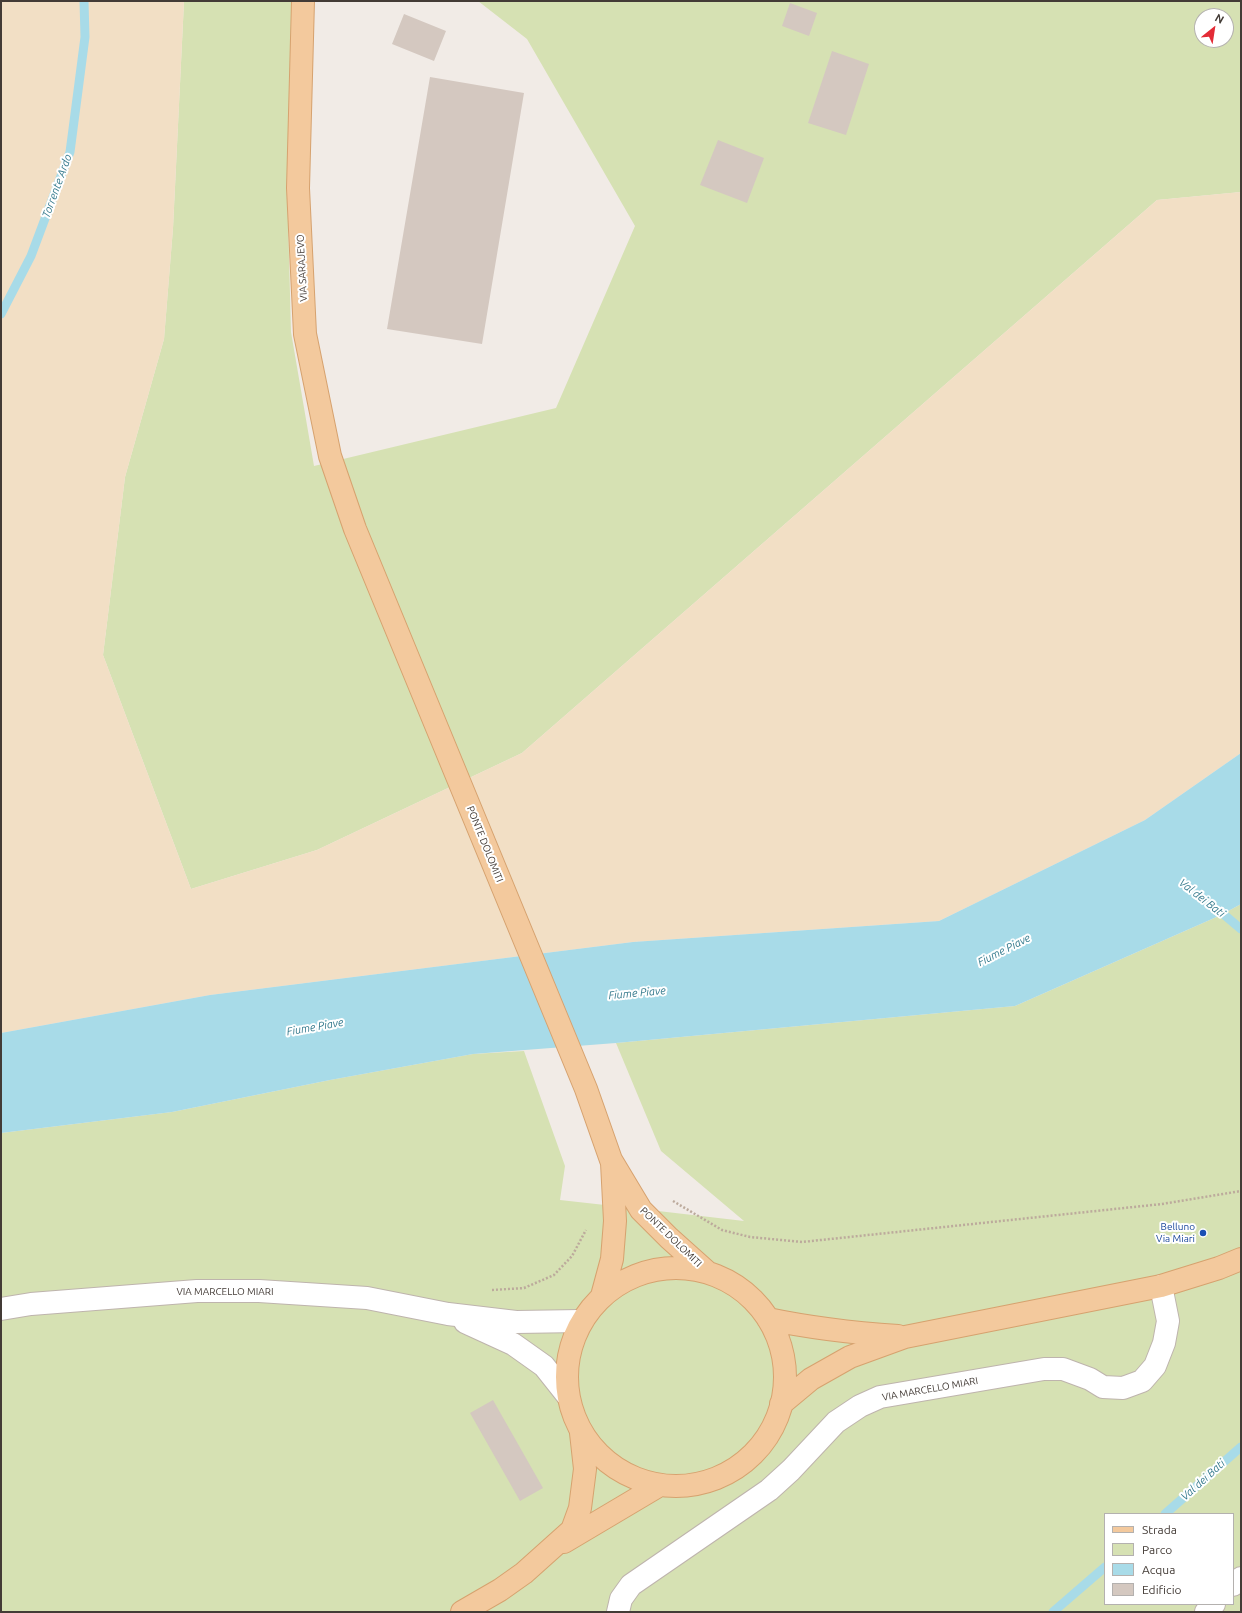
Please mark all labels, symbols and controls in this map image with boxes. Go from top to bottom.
north arrow [1194,8,1234,48]
text: N [1213,11,1226,26]
water label: Torrente Ardo [39,152,75,220]
street label: VIA SARAJEVO [294,234,310,302]
street label: PONTE DOLOMITI [464,804,506,884]
water label: Val dei Bati [1176,876,1228,920]
water label: Fiume Piave [975,931,1033,969]
water label: Fiume Piave [608,984,666,1002]
water label: Fiume Piave [286,1016,344,1038]
street label: PONTE DOLOMITI [638,1205,704,1269]
place label: Belluno Via Miari [1156,1221,1195,1244]
marker: Belluno Via Miari [1198,1228,1208,1238]
street label: VIA MARCELLO MIARI [176,1286,274,1298]
street label: VIA MARCELLO MIARI [881,1375,979,1403]
water label: Val dei Bati [1178,1457,1228,1503]
legend [1104,1513,1234,1605]
text: Strada [1142,1523,1177,1536]
text: Parco [1142,1543,1172,1556]
text: Acqua [1142,1563,1175,1576]
text: Edificio [1142,1583,1182,1596]

